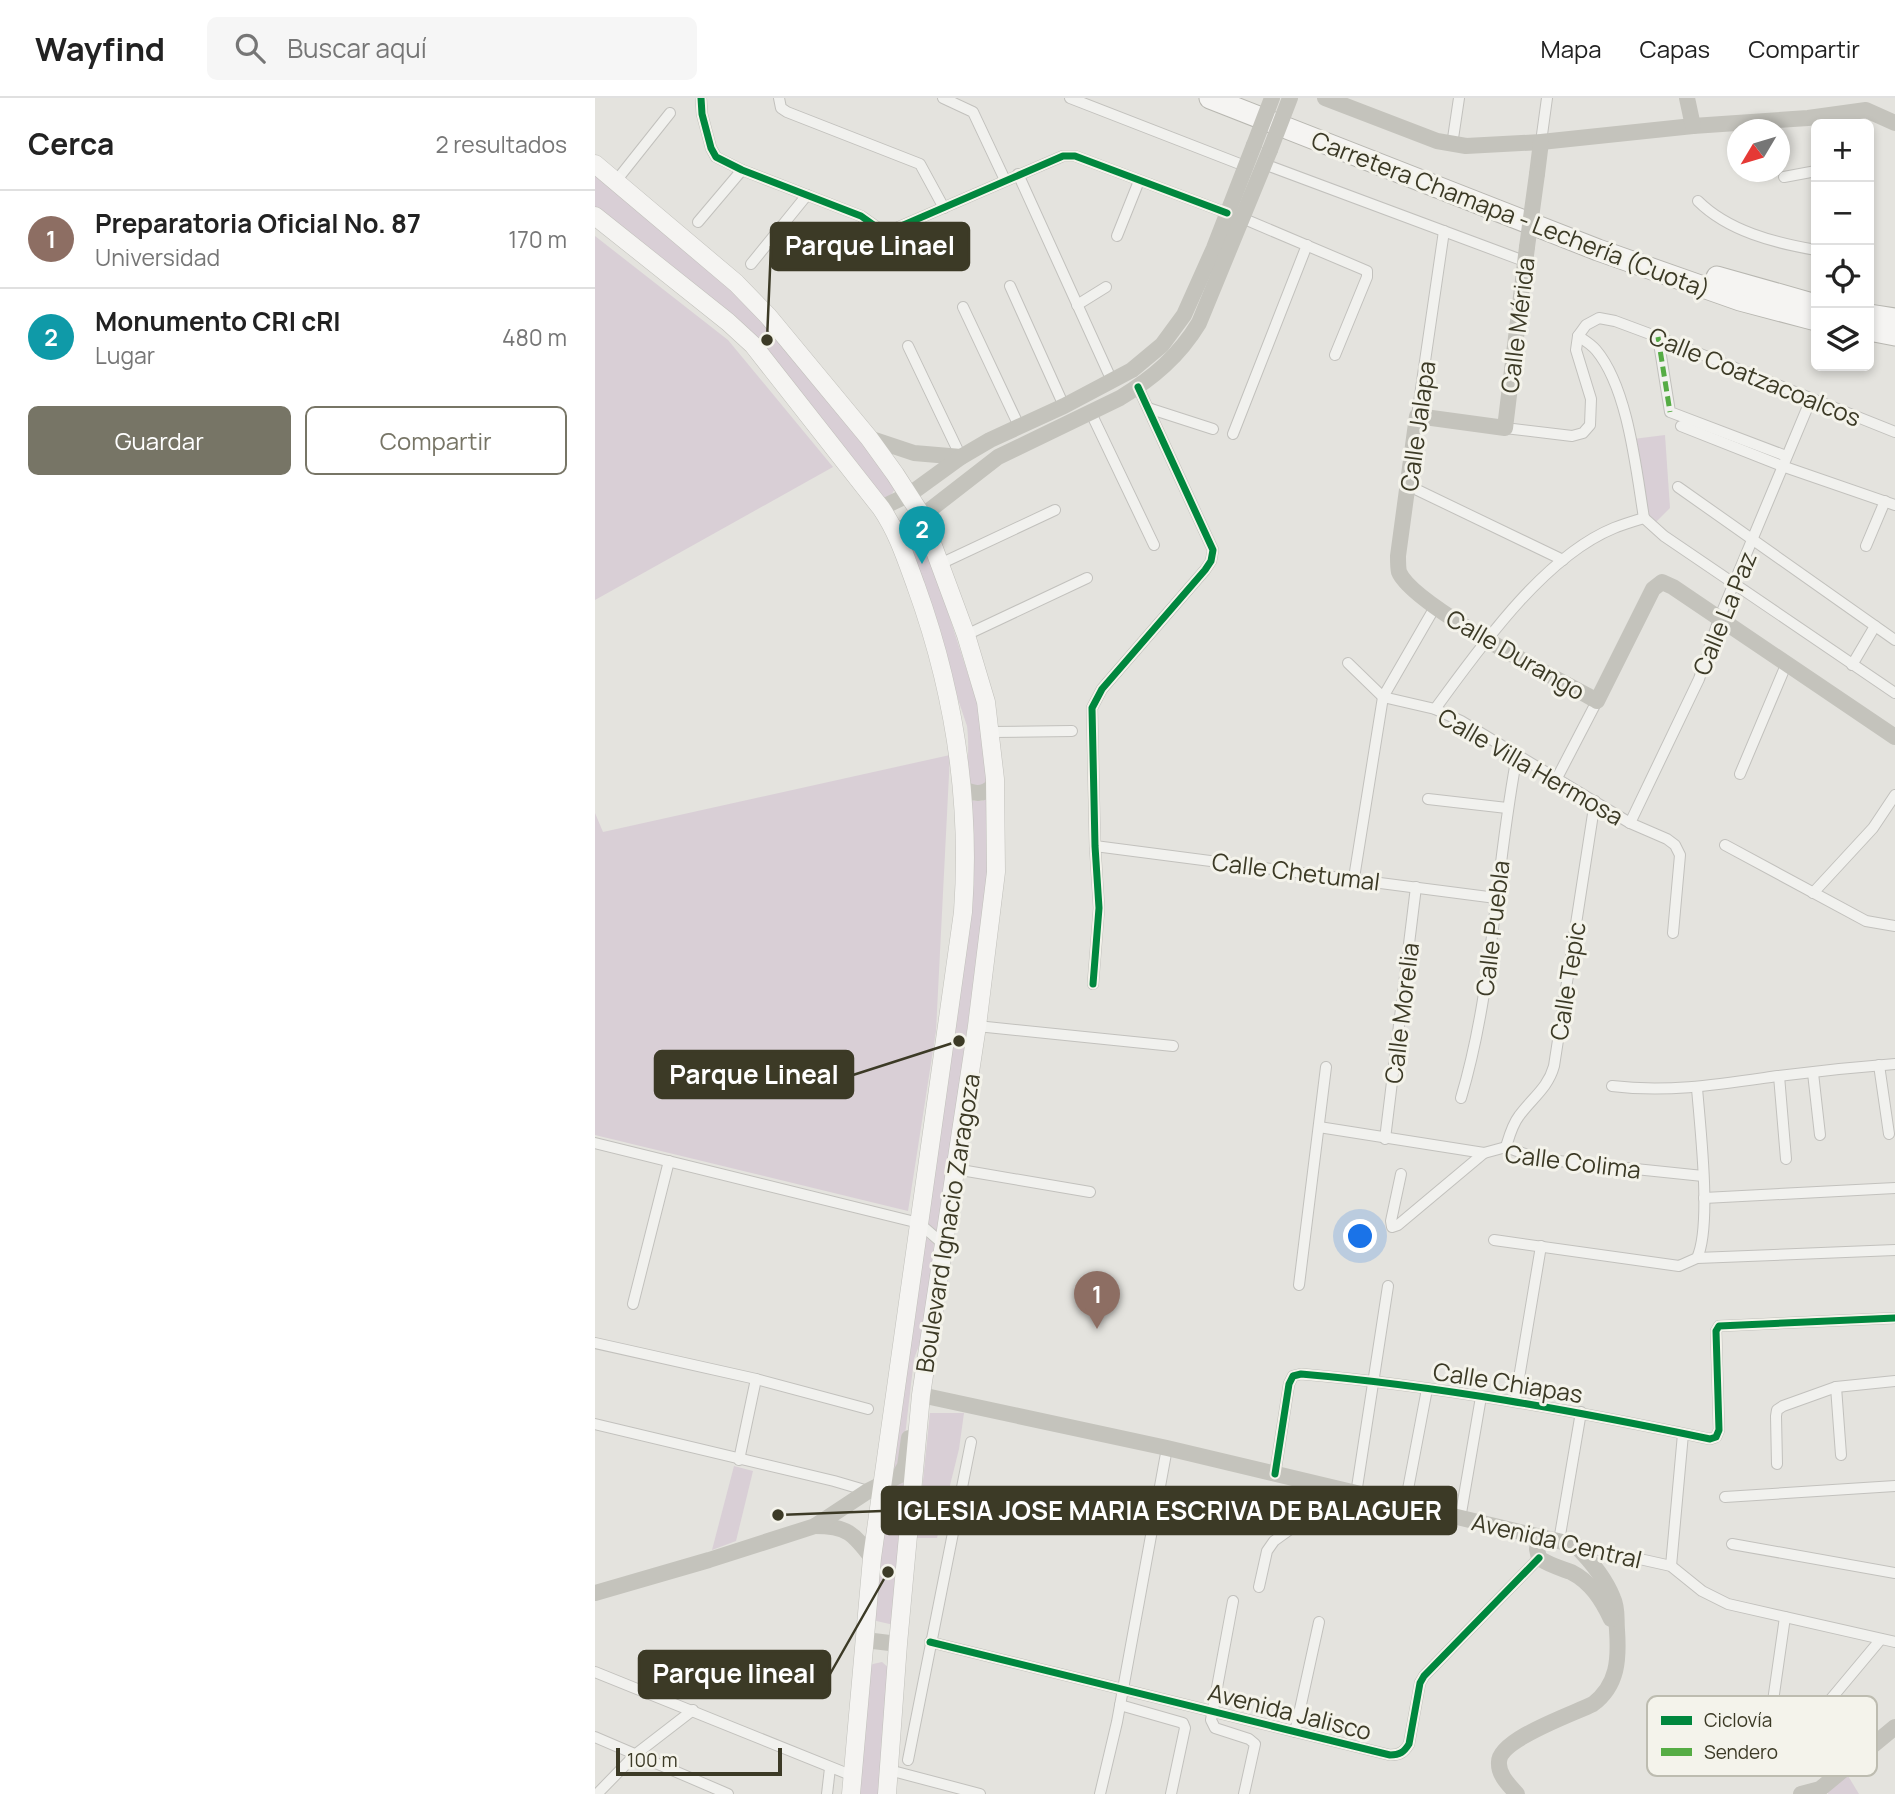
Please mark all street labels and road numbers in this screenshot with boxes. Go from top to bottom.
street label: Carretera Chamapa - Lechería (Cuota) [1307,123,1715,305]
street label: Calle Mérida [1492,255,1542,395]
street label: Calle Coatzacoalcos [1644,318,1866,434]
street label: Calle Jalapa [1392,359,1442,493]
street label: Calle La Paz [1684,546,1764,680]
street label: Calle Durango [1441,601,1591,707]
street label: Calle Villa Hermosa [1432,699,1630,833]
street label: Calle Chetumal [1210,844,1382,898]
street label: Calle Puebla [1467,858,1517,998]
street label: Calle Tepic [1541,919,1593,1043]
street label: Calle Morelia [1376,941,1426,1085]
street label: Boulevard Ignacio Zaragoza [907,1071,987,1375]
street label: Calle Colima [1503,1136,1643,1186]
street label: Calle Chiapas [1431,1354,1585,1410]
street label: Avenida Central [1469,1504,1645,1576]
street label: Avenida Jalisco [1205,1675,1375,1747]

